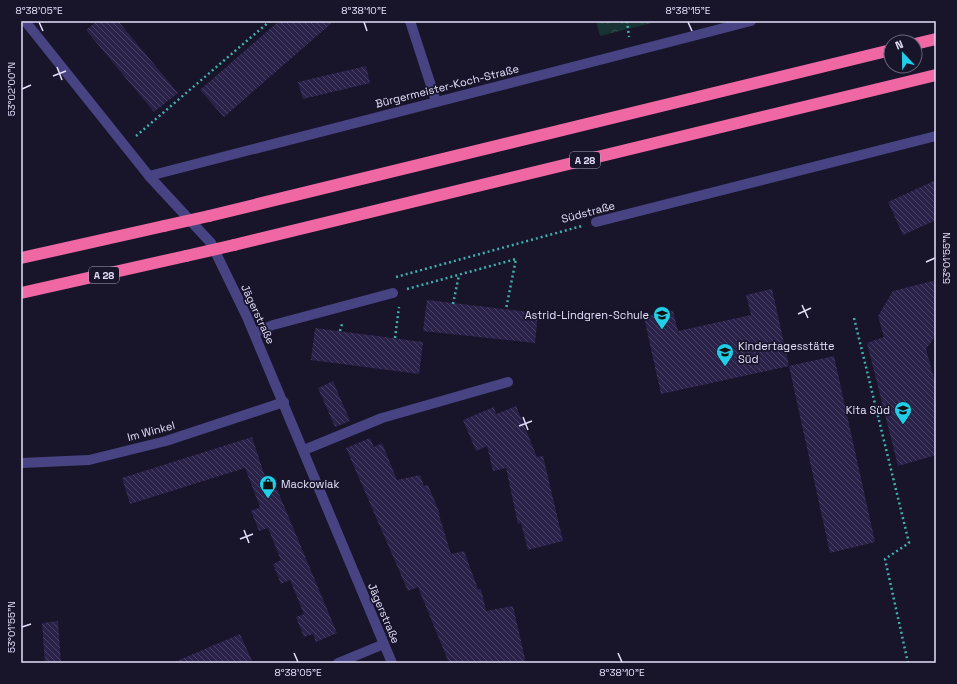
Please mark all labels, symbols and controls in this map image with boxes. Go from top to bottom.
text: 8°38'05"E [15,4,63,17]
text: 8°38'10"E [341,4,387,17]
text: 8°38'15"E [666,4,711,17]
north arrow [883,34,923,74]
text: N [893,37,905,53]
street label: Bürgermeister-Koch-Straße [374,61,520,111]
text: 53°02'00"N [5,62,18,116]
road number: A 28 [570,152,600,168]
street label: Südstraße [560,198,616,226]
text: 53°01'55"N [940,232,953,284]
road number: A 28 [89,267,119,283]
street label: Jägerstraße [238,282,278,346]
school or university icon: Astrid-Lindgren-Schule [652,305,672,330]
place label: Astrid-Lindgren-Schule [525,308,649,322]
place label: Kindertagesstätte Süd [738,339,835,366]
school or university icon: Kindertagesstätte Süd [715,342,735,367]
school or university icon: Kita Süd [893,400,913,425]
place label: Kita Süd [846,403,890,417]
street label: Im Winkel [126,418,176,444]
shop icon: Mackowiak [258,474,278,499]
place label: Mackowiak [281,477,339,491]
street label: Jägerstraße [365,581,403,645]
text: 53°01'55"N [5,601,18,653]
text: 8°38'05"E [274,666,322,679]
text: 8°38'10"E [599,666,645,679]

